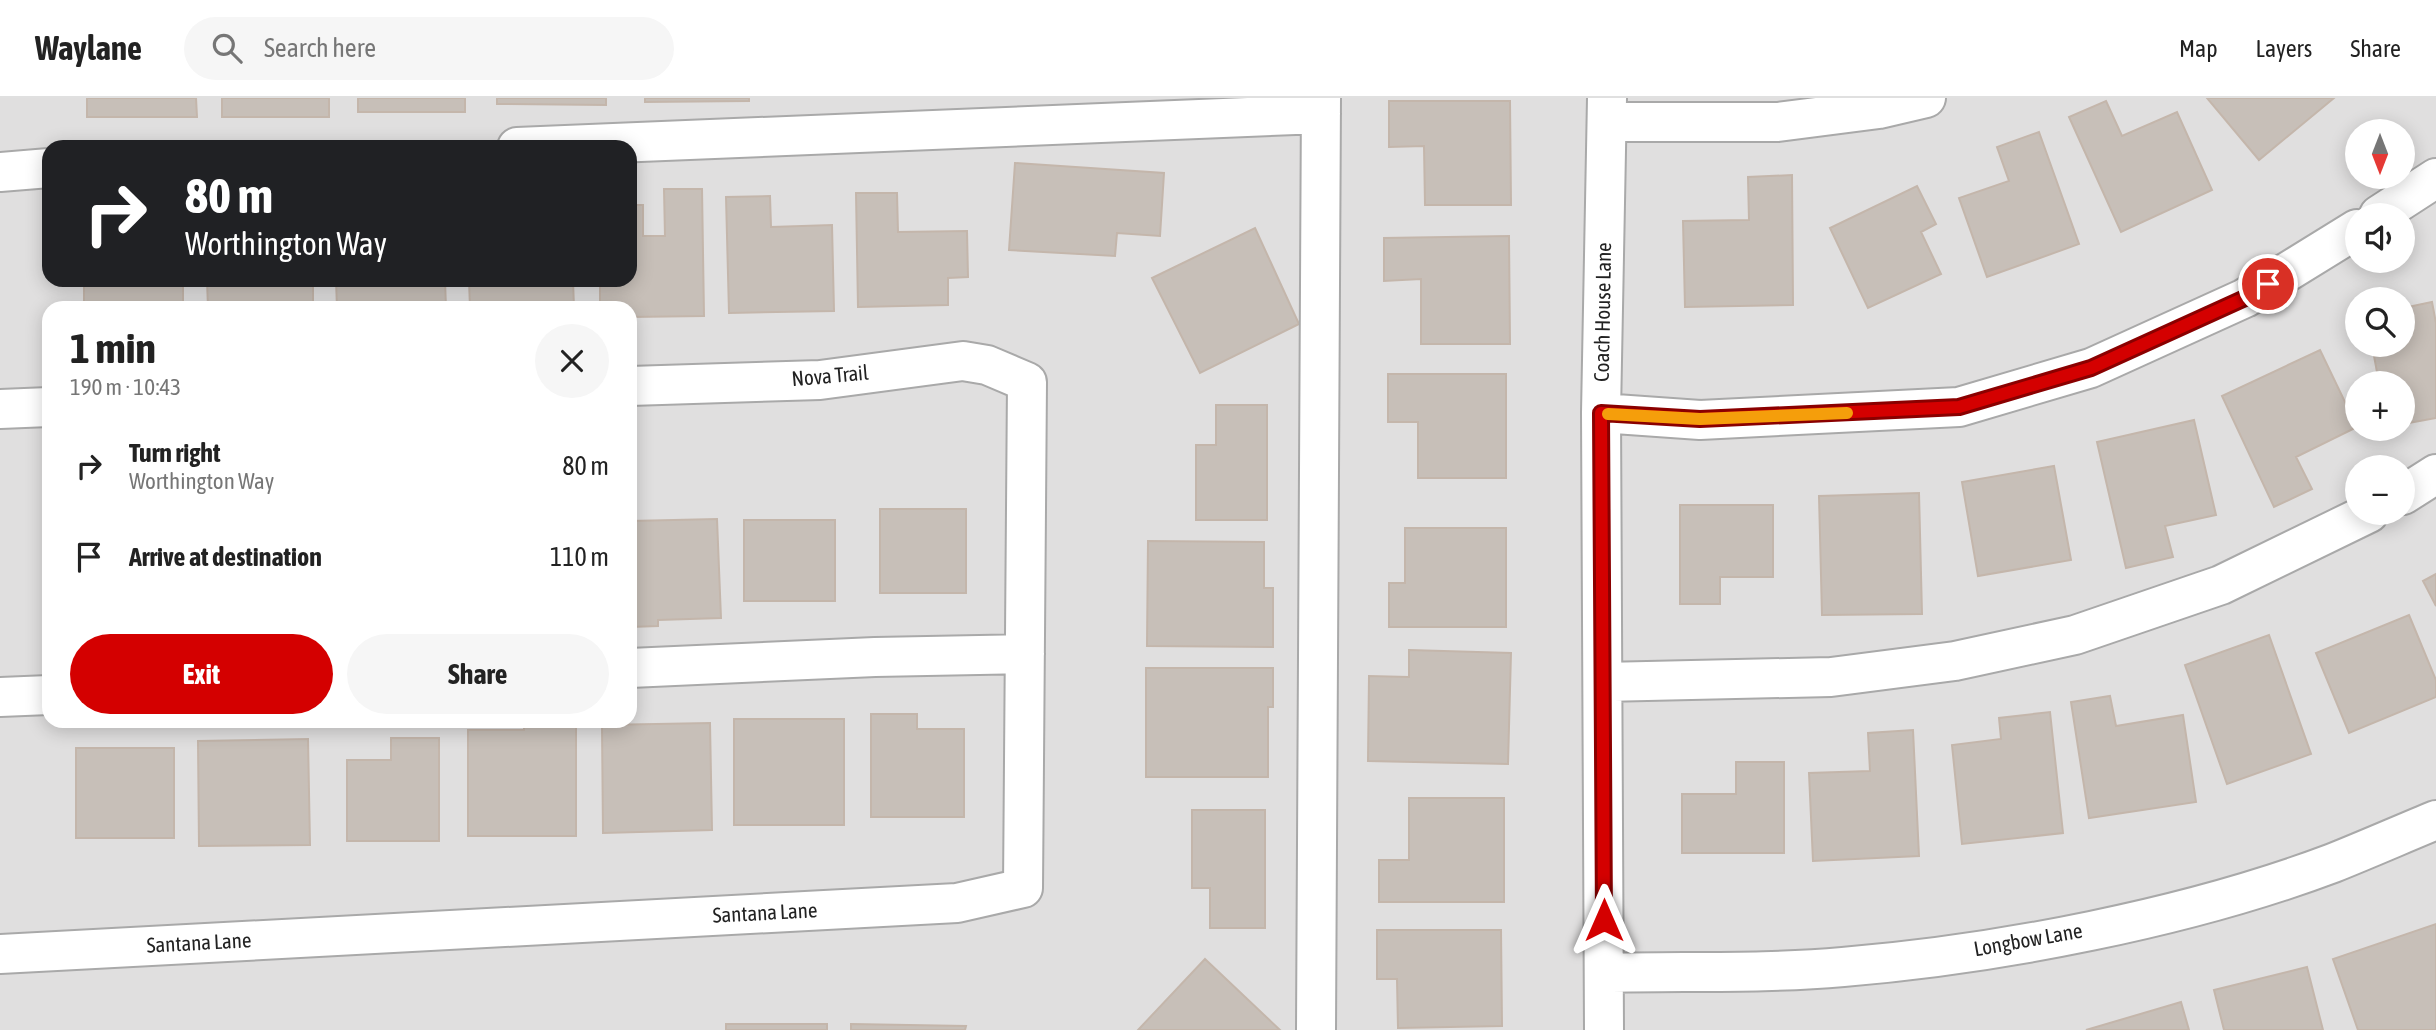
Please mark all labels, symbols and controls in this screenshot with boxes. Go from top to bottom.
search box [184,17,674,80]
text: Waylane [35,29,142,67]
icon: search [208,29,246,67]
text: Search here [264,33,376,63]
text: Map [2179,35,2218,62]
text: Layers [2256,35,2312,62]
text: Share [2350,35,2401,62]
north arrow [2345,119,2415,189]
map controls [2345,119,2415,525]
text: 80 m [185,167,273,223]
icon: right [70,168,161,259]
button: sound [2345,203,2415,273]
text: Worthington Way [185,225,387,262]
street label: Coach House Lane [1589,242,1615,382]
pin [2238,254,2298,314]
icon: arrive [2249,265,2287,303]
button: search [2345,287,2415,357]
text: 1 min [70,324,156,372]
button: close [535,324,609,398]
street label: Nova Trail [790,360,870,390]
button: + [2345,371,2415,441]
text: 190 m · 10:43 [70,374,181,400]
text: Turn right [129,438,220,468]
icon: right [70,447,108,485]
text: 80 m [562,451,609,481]
button: − [2345,455,2415,525]
text: Worthington Way [129,468,274,494]
icon: arrive [70,538,108,576]
text: Arrive at destination [129,542,322,572]
text: 110 m [550,542,609,572]
button: Exit [70,634,333,714]
button: Share [347,634,609,714]
position arrow [1567,883,1641,957]
street label: Santana Lane [712,897,818,927]
street label: Longbow Lane [1972,918,2084,960]
street label: Santana Lane [146,927,252,957]

